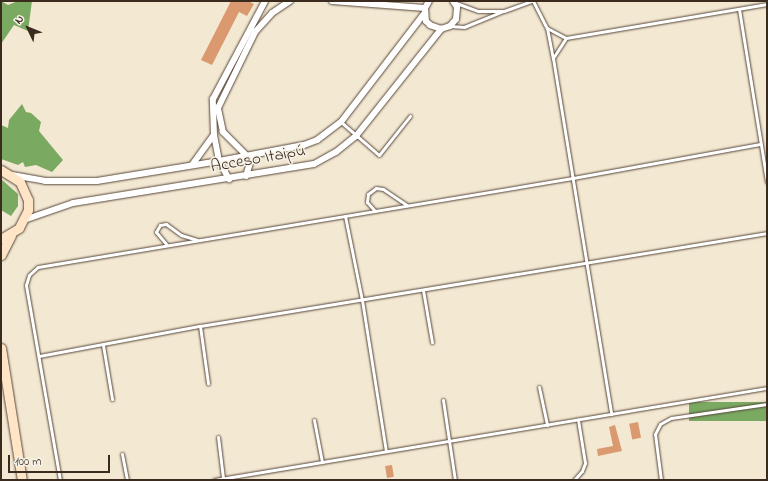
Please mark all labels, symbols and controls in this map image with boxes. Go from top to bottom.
north arrow [8,8,48,48]
text: N [11,12,28,28]
street label: Acceso Itaipú [209,141,307,177]
scale bar [10,447,112,473]
text: 100 m [15,453,42,471]

